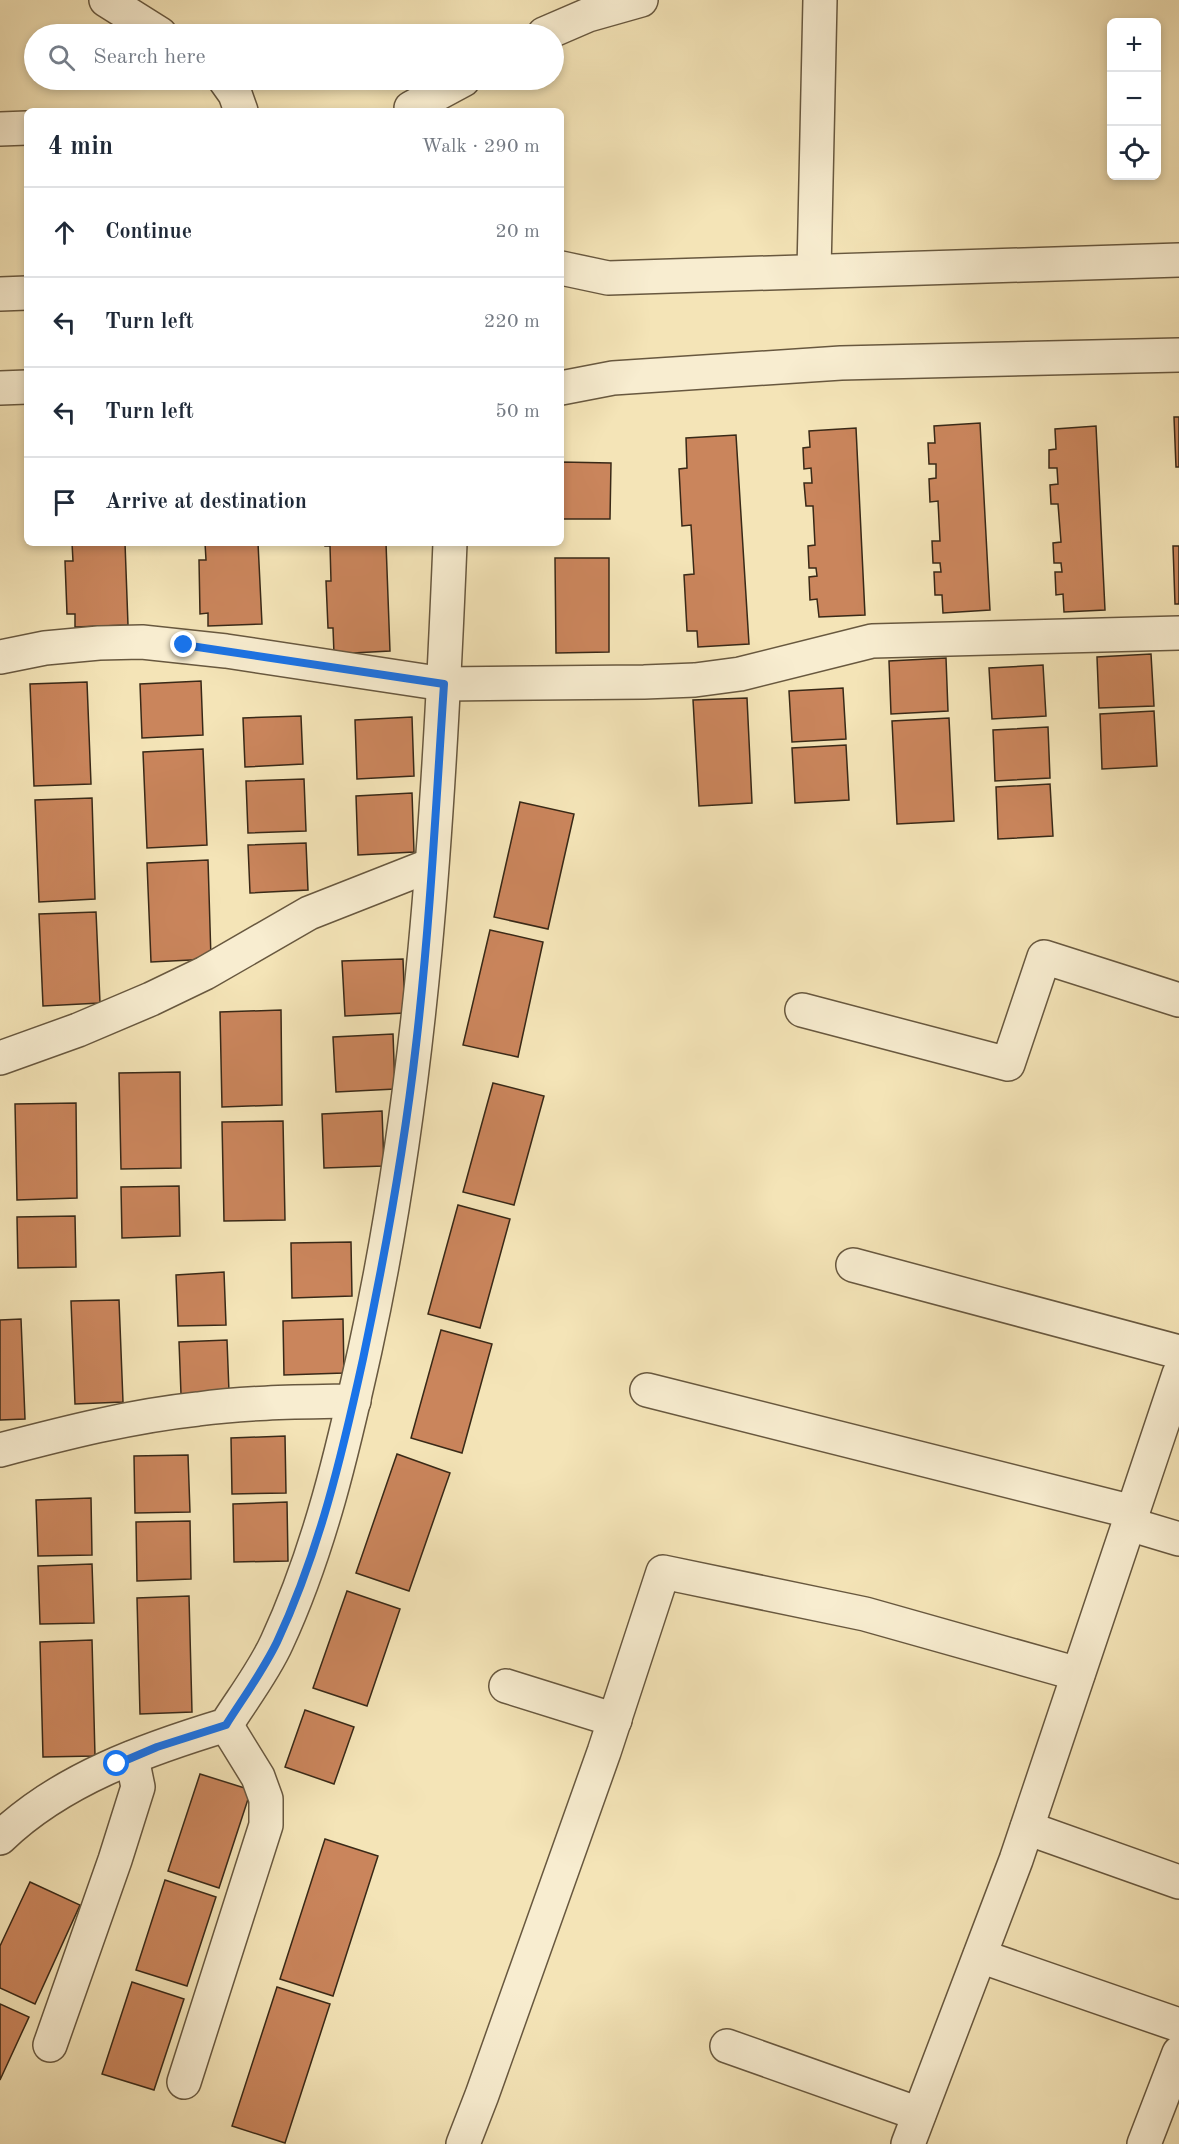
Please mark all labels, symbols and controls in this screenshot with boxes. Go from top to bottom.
map controls [1107,18,1161,180]
button: + [1107,18,1161,72]
search box [24,24,564,90]
icon: search [45,41,78,74]
text: Search here [93,46,206,68]
button: − [1107,72,1161,126]
button: locate [1107,126,1161,180]
text: 4 min [48,134,113,160]
text: Walk · 290 m [421,137,540,157]
icon: ahead [48,216,81,249]
text: Continue [105,221,192,243]
text: 20 m [495,222,540,242]
icon: left [48,306,81,339]
text: Turn left [105,311,194,333]
text: 220 m [484,312,540,332]
icon: left [48,396,81,429]
text: Turn left [105,401,194,423]
text: 50 m [495,402,540,422]
icon: arrive [48,486,81,519]
text: Arrive at destination [105,491,307,513]
route end [170,631,196,657]
route start [103,1750,129,1776]

